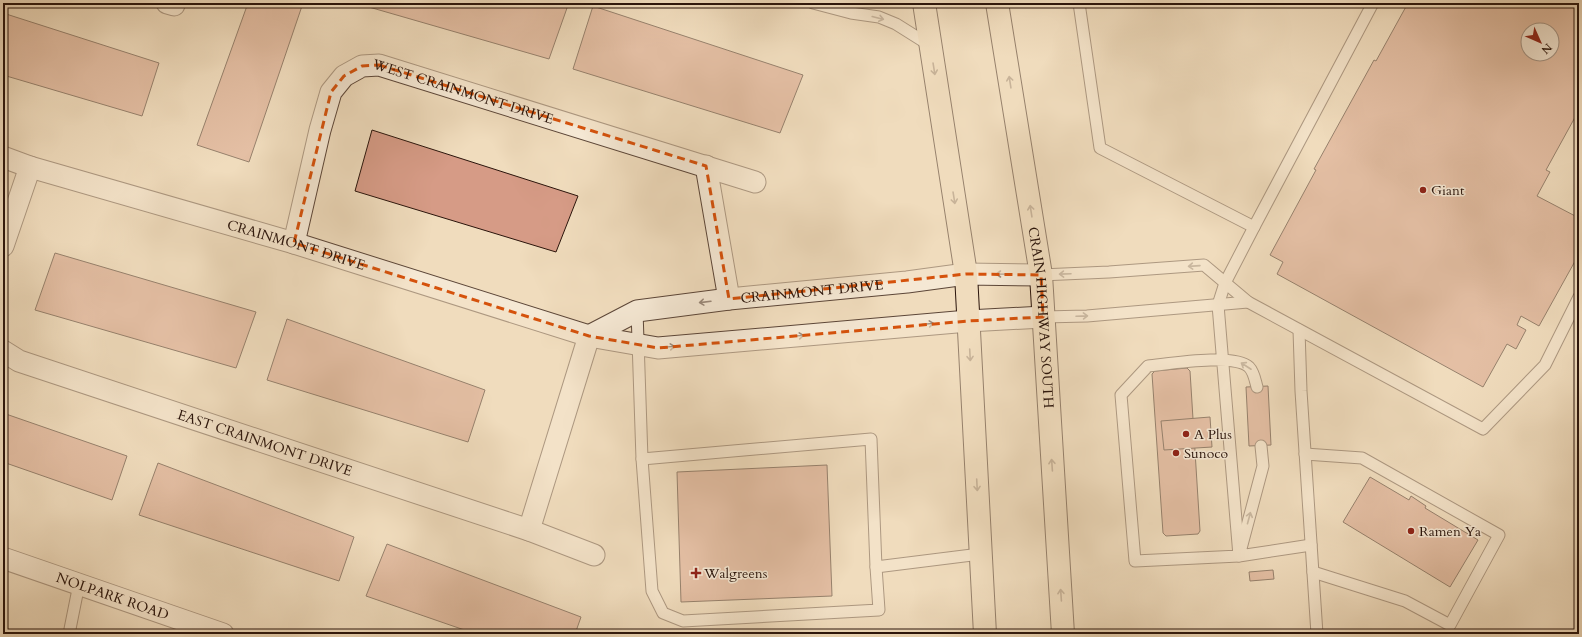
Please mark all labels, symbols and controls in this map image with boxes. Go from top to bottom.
one-way arrow [871,14,884,22]
north arrow [1520,22,1560,62]
text: N [1538,40,1555,58]
street label: WEST CRAINMONT DRIVE [370,54,556,128]
one-way arrow [930,62,938,75]
one-way arrow [1006,76,1014,89]
place label: Giant [1431,181,1465,200]
marker: Giant [1418,185,1428,195]
one-way arrow [950,191,958,204]
one-way arrow [1026,204,1034,217]
street label: CRAINMONT DRIVE [225,215,368,274]
street label: CRAIN HIGHWAY SOUTH [1024,225,1059,409]
one-way arrow [1188,263,1201,270]
one-way arrow [996,270,1009,278]
one-way arrow [1059,270,1072,278]
street label: CRAINMONT DRIVE [740,275,884,307]
one-way arrow [699,298,712,306]
one-way arrow [1075,312,1088,319]
one-way arrow [921,321,934,328]
one-way arrow [791,332,804,339]
one-way arrow [662,343,675,351]
one-way arrow [966,348,974,361]
one-way arrow [1240,362,1251,371]
street label: EAST CRAINMONT DRIVE [175,405,355,480]
place label: A Plus [1194,425,1232,444]
marker: A Plus [1181,429,1191,439]
place label: Sunoco [1184,444,1229,463]
marker: Sunoco [1171,448,1181,458]
one-way arrow [1049,459,1056,472]
one-way arrow [973,478,980,491]
one-way arrow [1246,512,1253,525]
place label: Ramen Ya [1419,522,1481,541]
marker: Ramen Ya [1406,526,1416,536]
place label: Walgreens [703,564,768,583]
street label: NOLPARK ROAD [54,568,171,624]
marker: Walgreens [691,568,701,578]
one-way arrow [1057,589,1064,602]

